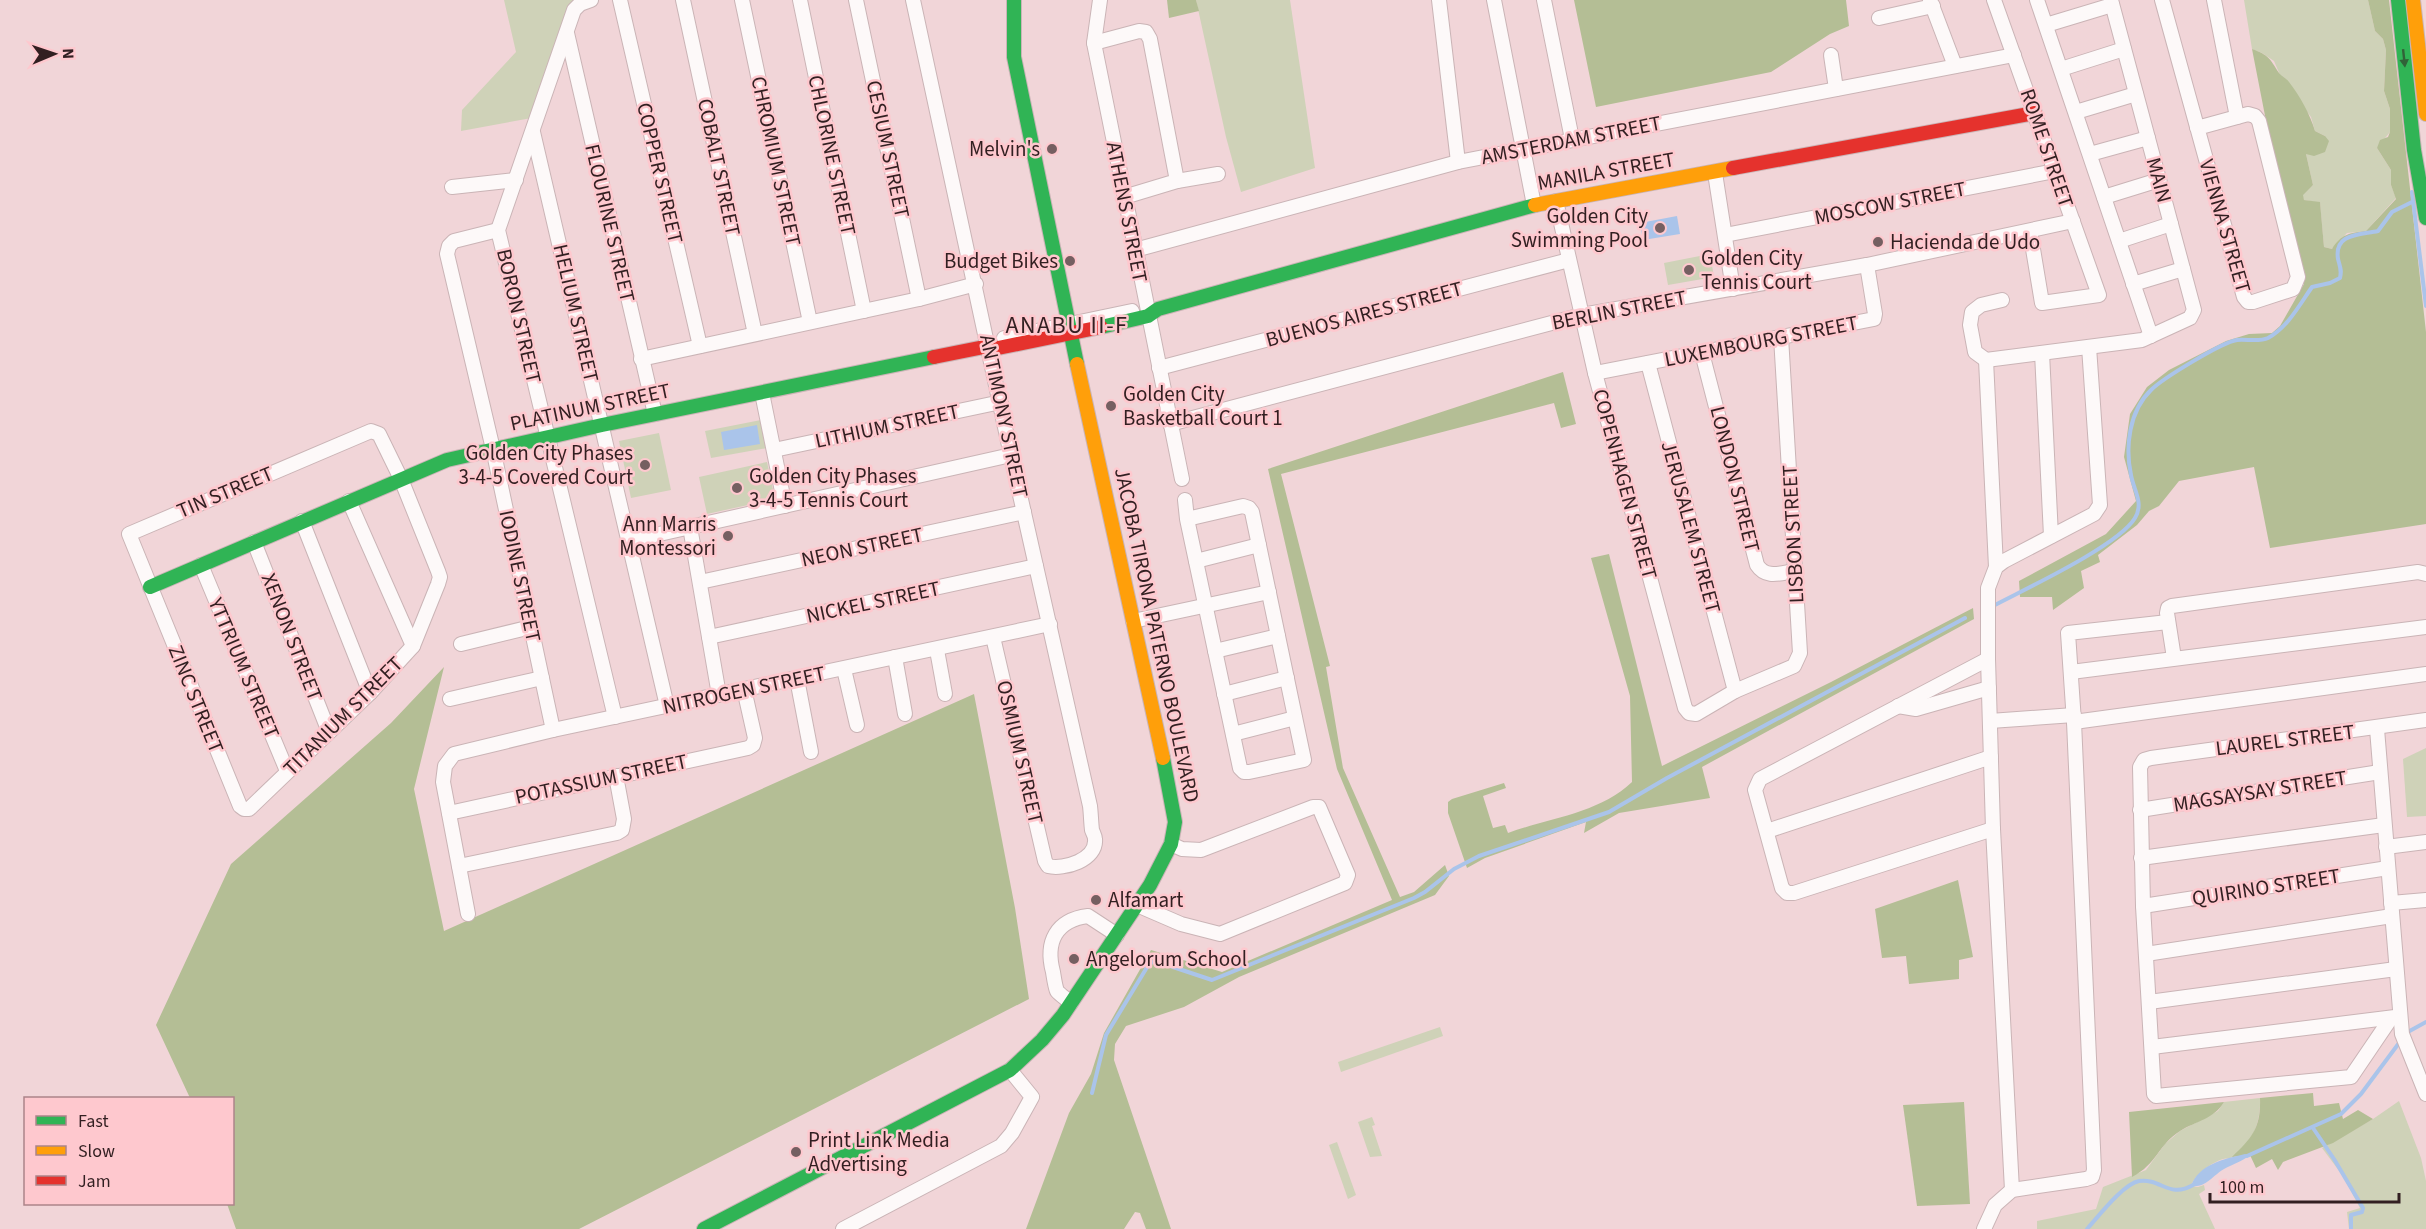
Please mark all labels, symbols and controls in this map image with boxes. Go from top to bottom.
north arrow [24,24,84,84]
text: N [57,48,79,59]
one-way arrow [2400,49,2409,68]
street label: CHLORINE STREET [800,72,864,238]
street label: CHROMIUM STREET [743,73,809,249]
street label: CESIUM STREET [859,77,917,221]
street label: ROME STREET [2013,85,2081,211]
street label: COBALT STREET [690,96,748,238]
street label: COPPER STREET [629,100,691,246]
street label: AMSTERDAM STREET [1478,108,1664,172]
place label: Melvin's [969,134,1040,164]
street label: ATHENS STREET [1099,139,1155,285]
street label: FLOURINE STREET [577,141,643,305]
marker: Melvin's [1045,142,1059,156]
street label: MANILA STREET [1535,144,1677,198]
street label: MAIN [2139,154,2179,206]
street label: VIENNA STREET [2192,156,2258,296]
street label: MOSCOW STREET [1812,174,1968,232]
place label: Golden City Swimming Pool [1511,201,1648,255]
marker: Golden City Swimming Pool [1653,221,1667,235]
place label: Hacienda de Udo [1890,227,2040,257]
marker: Hacienda de Udo [1871,235,1885,249]
street label: HELIUM STREET [546,241,606,385]
place label: Golden City Tennis Court [1701,243,1812,297]
street label: BORON STREET [489,246,549,386]
place label: Budget Bikes [944,246,1058,276]
marker: Budget Bikes [1063,254,1077,268]
marker: Golden City Tennis Court [1682,263,1696,277]
street label: BUENOS AIRES STREET [1262,273,1466,355]
street label: BERLIN STREET [1549,282,1689,338]
district label: ANABU II-F [1006,308,1128,343]
street label: LUXEMBOURG STREET [1662,308,1860,374]
street label: ANTIMONY STREET [972,332,1036,500]
street label: PLATINUM STREET [507,375,673,439]
place label: Golden City Basketball Court 1 [1123,379,1283,433]
street label: COPENHAGEN STREET [1585,385,1665,583]
street label: LITHIUM STREET [812,396,962,456]
marker: Golden City Basketball Court 1 [1104,399,1118,413]
street label: LONDON STREET [1702,403,1768,555]
place label: Golden City Phases 3-4-5 Covered Court [458,438,633,492]
street label: JERUSALEM STREET [1654,438,1728,616]
street label: TIN STREET [172,458,278,526]
marker: Golden City Phases 3-4-5 Covered Court [638,458,652,472]
place label: Golden City Phases 3-4-5 Tennis Court [749,461,917,515]
street label: LISBON STREET [1774,464,1812,604]
street label: JACOBA TIRONA PATERNO BOULEVARD [1107,465,1207,805]
marker: Golden City Phases 3-4-5 Tennis Court [730,481,744,495]
street label: IODINE STREET [491,507,549,645]
place label: Ann Marris Montessori [619,509,716,563]
street label: NEON STREET [798,519,926,575]
marker: Ann Marris Montessori [721,529,735,543]
street label: XENON STREET [254,569,330,705]
street label: NICKEL STREET [803,573,943,631]
street label: YTTRIUM STREET [200,592,287,743]
street label: ZINC STREET [161,641,231,757]
street label: TITANIUM STREET [276,649,410,783]
street label: NITROGEN STREET [660,658,828,722]
street label: OSMIUM STREET [989,677,1051,827]
street label: LAUREL STREET [2214,717,2356,763]
street label: POTASSIUM STREET [512,746,690,812]
street label: MAGSAYSAY STREET [2171,762,2349,820]
street label: QUIRINO STREET [2190,860,2342,914]
place label: Alfamart [1108,885,1183,915]
marker: Alfamart [1089,893,1103,907]
place label: Angelorum School [1086,944,1247,974]
marker: Angelorum School [1067,952,1081,966]
legend [24,1097,234,1205]
text: Fast [78,1109,109,1134]
place label: Print Link Media Advertising [808,1125,950,1179]
text: Slow [78,1139,115,1164]
marker: Print Link Media Advertising [789,1145,803,1159]
scale bar [2210,1166,2399,1204]
text: Jam [78,1169,111,1194]
text: 100 m [2219,1175,2264,1200]

